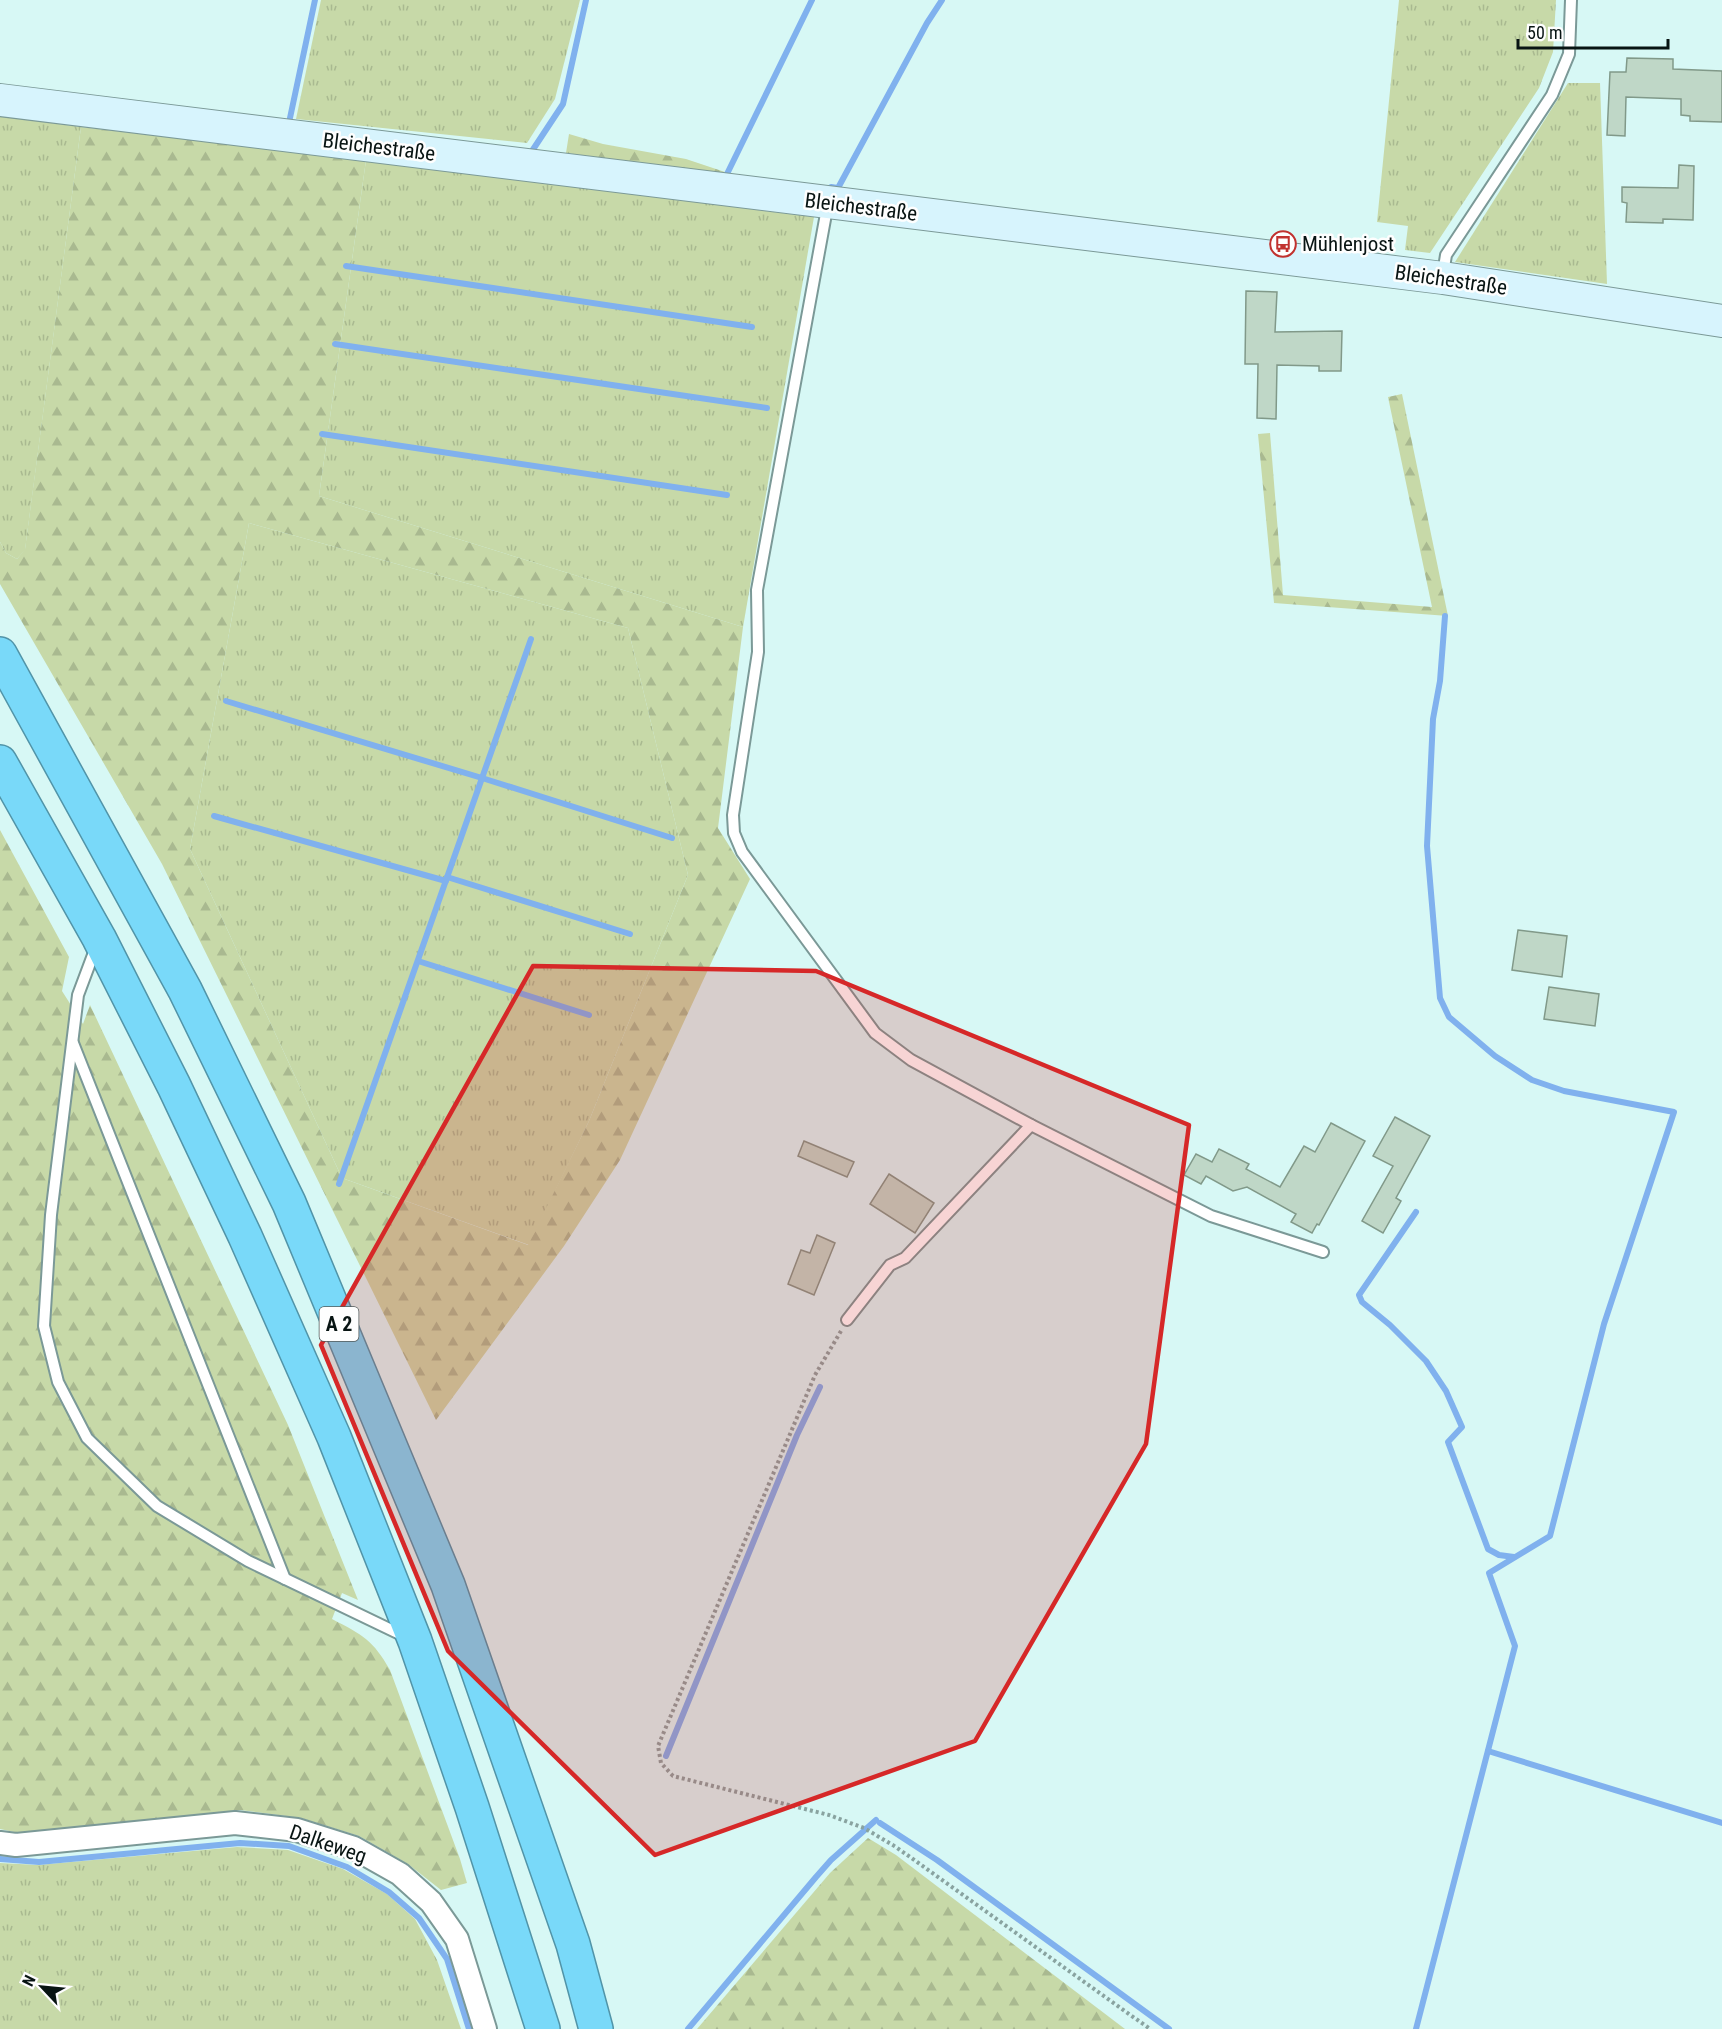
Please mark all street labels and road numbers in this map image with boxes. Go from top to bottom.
street label: Bleichestraße [321,128,437,166]
street label: Bleichestraße [803,188,919,226]
street label: Bleichestraße [1393,260,1509,300]
road number: A 2 [320,1307,358,1341]
street label: Dalkeweg [286,1820,370,1868]

